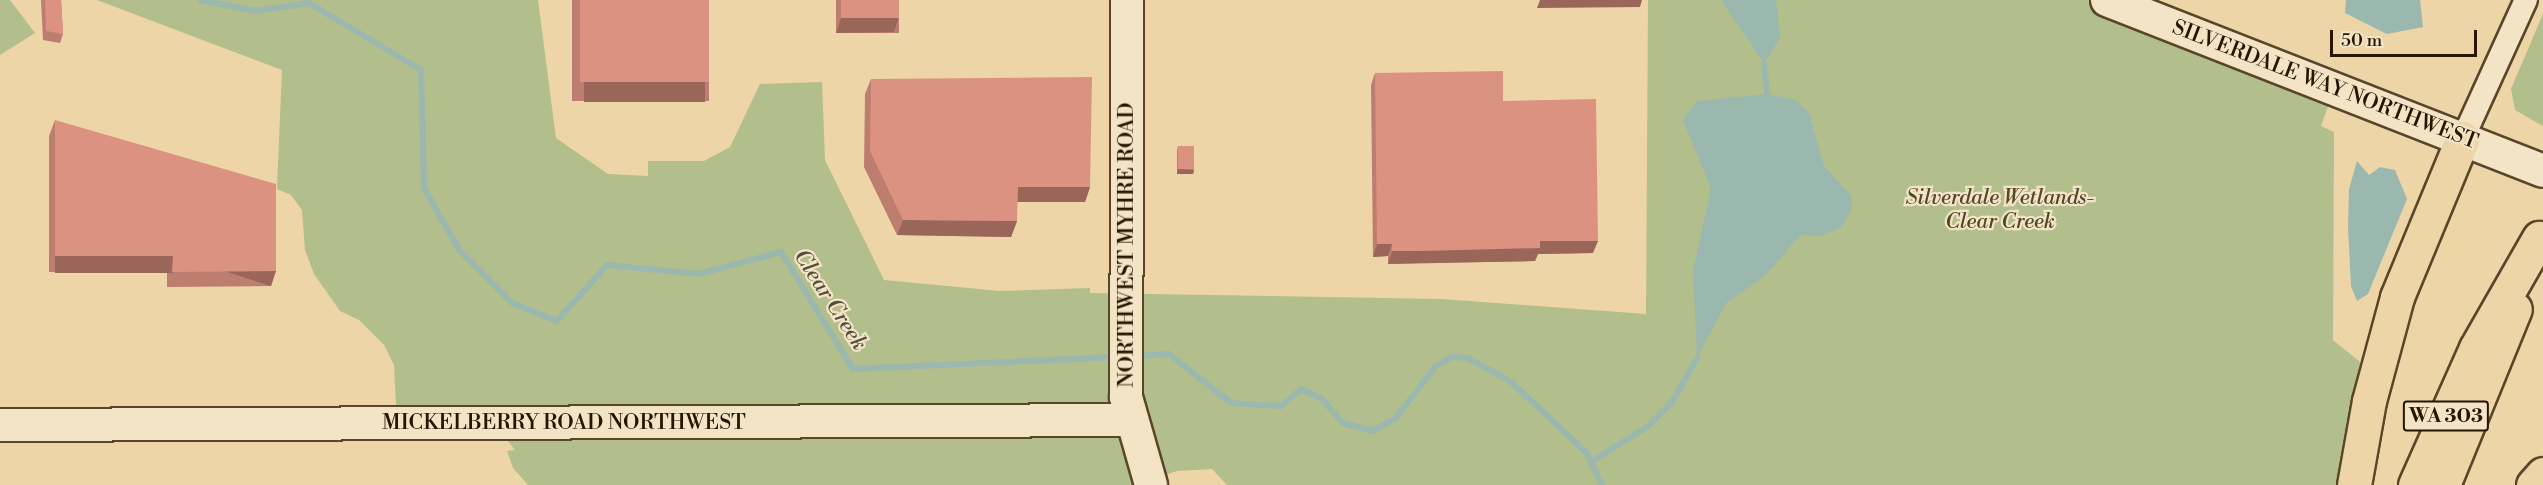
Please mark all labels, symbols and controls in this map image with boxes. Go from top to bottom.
street label: SILVERDALE WAY NORTHWEST [2169,15,2481,155]
scale bar [2333,18,2480,56]
text: 50 m [2341,29,2382,52]
street label: NORTHWEST MYHRE ROAD [1114,102,1140,388]
park label: Silverdale Wetlands- Clear Creek [1905,185,2095,235]
water label: Clear Creek [788,245,872,355]
road number: WA 303 [2402,399,2490,433]
street label: MICKELBERRY ROAD NORTHWEST [382,410,746,436]

